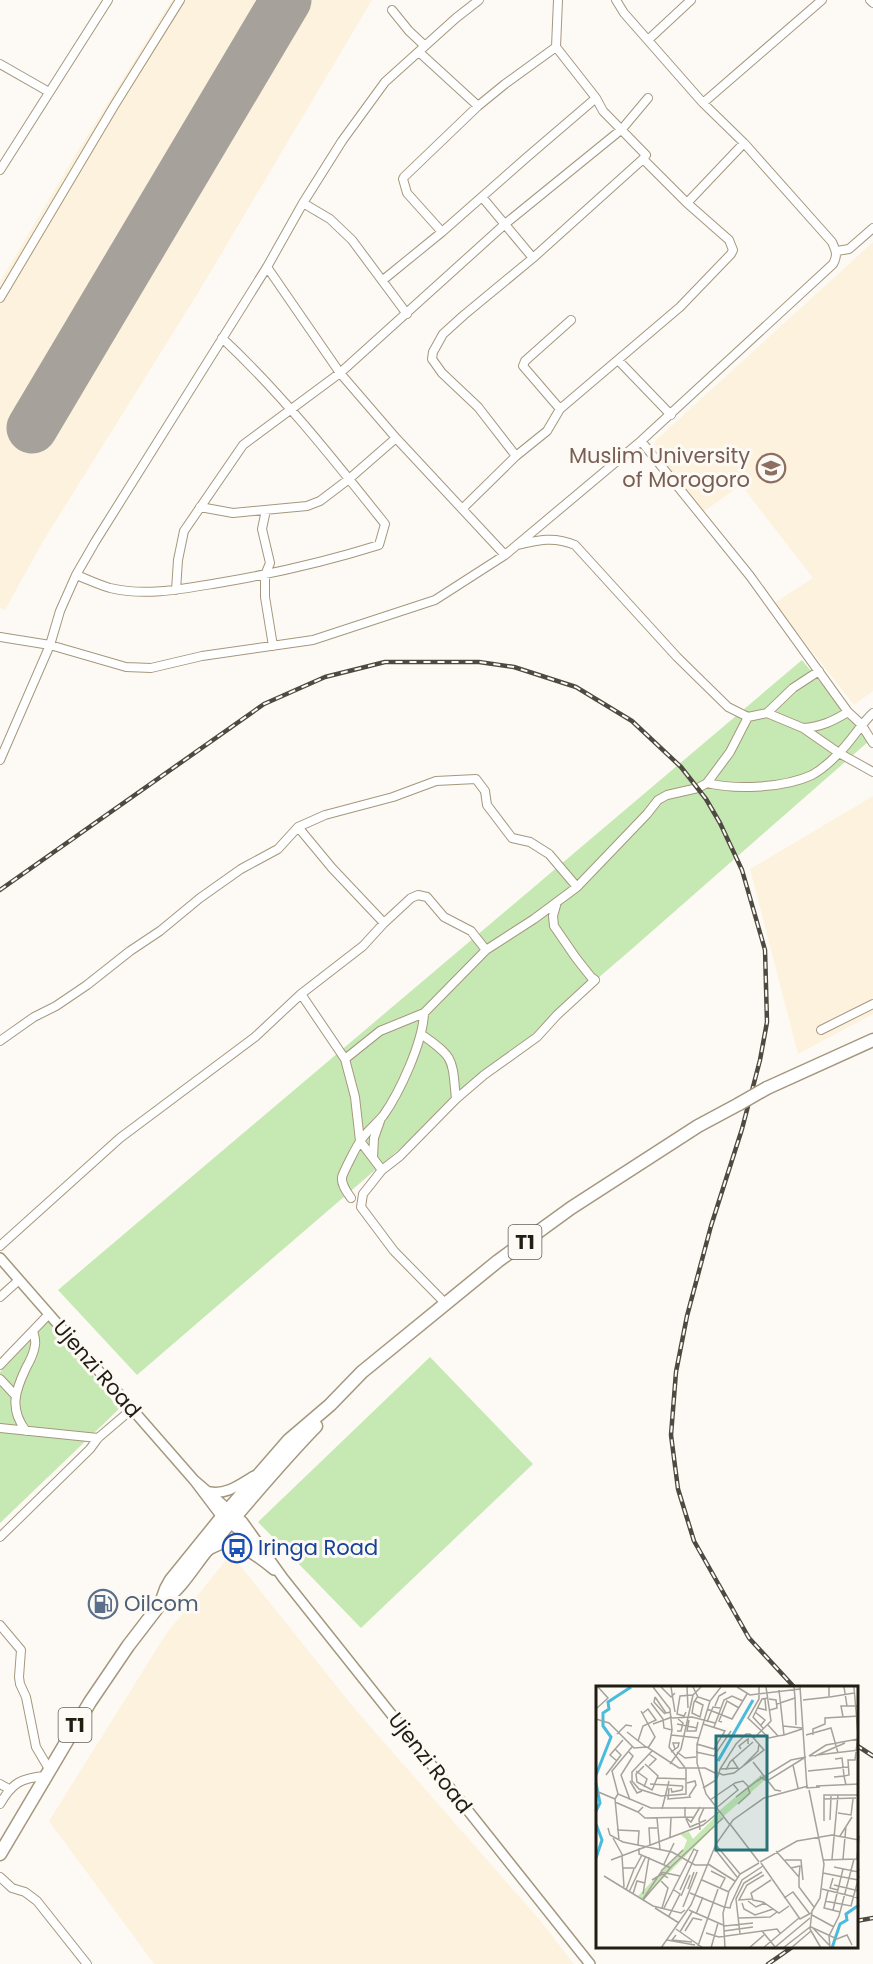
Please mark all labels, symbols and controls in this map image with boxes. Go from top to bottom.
place label: Muslim University of Morogoro [569,441,750,494]
school or university icon: Muslim University of Morogoro [755,452,787,484]
road number: T1 [508,1225,542,1259]
street label: Ujenzi Road [47,1314,148,1424]
bus stop icon: Iringa Road [221,1532,253,1564]
place label: Iringa Road [258,1533,378,1562]
fuel station icon: Oilcom [87,1588,119,1620]
place label: Oilcom [124,1589,199,1618]
inset map [596,1686,858,1949]
street label: Ujenzi Road [382,1706,479,1819]
road number: T1 [58,1708,92,1742]

